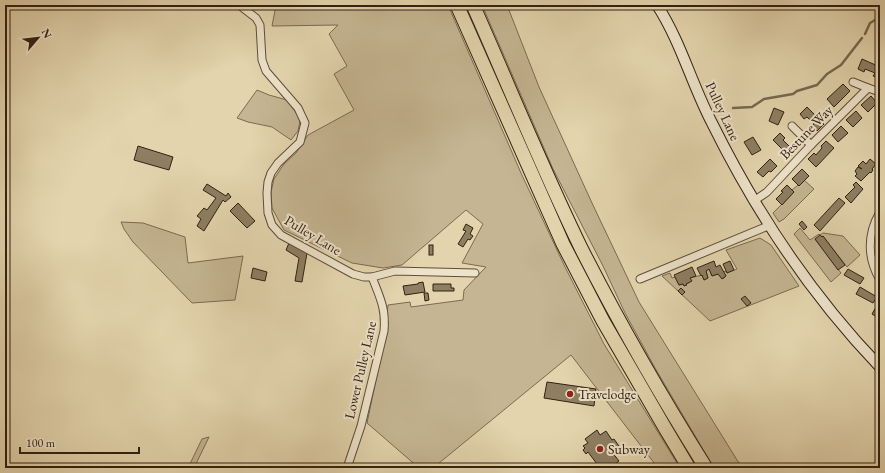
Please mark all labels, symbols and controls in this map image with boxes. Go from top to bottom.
north arrow [18,18,58,58]
text: N [39,26,55,41]
street label: Pulley Lane [702,79,745,144]
street label: Bestune Way [776,100,837,163]
street label: Pulley Lane [281,211,345,259]
street label: Lower Pulley Lane [340,319,380,421]
place label: Travelodge [578,385,637,403]
marker: Travelodge [565,389,575,399]
scale bar [20,429,139,455]
text: 100 m [26,435,56,451]
place label: Subway [608,440,651,458]
marker: Subway [595,444,605,454]

